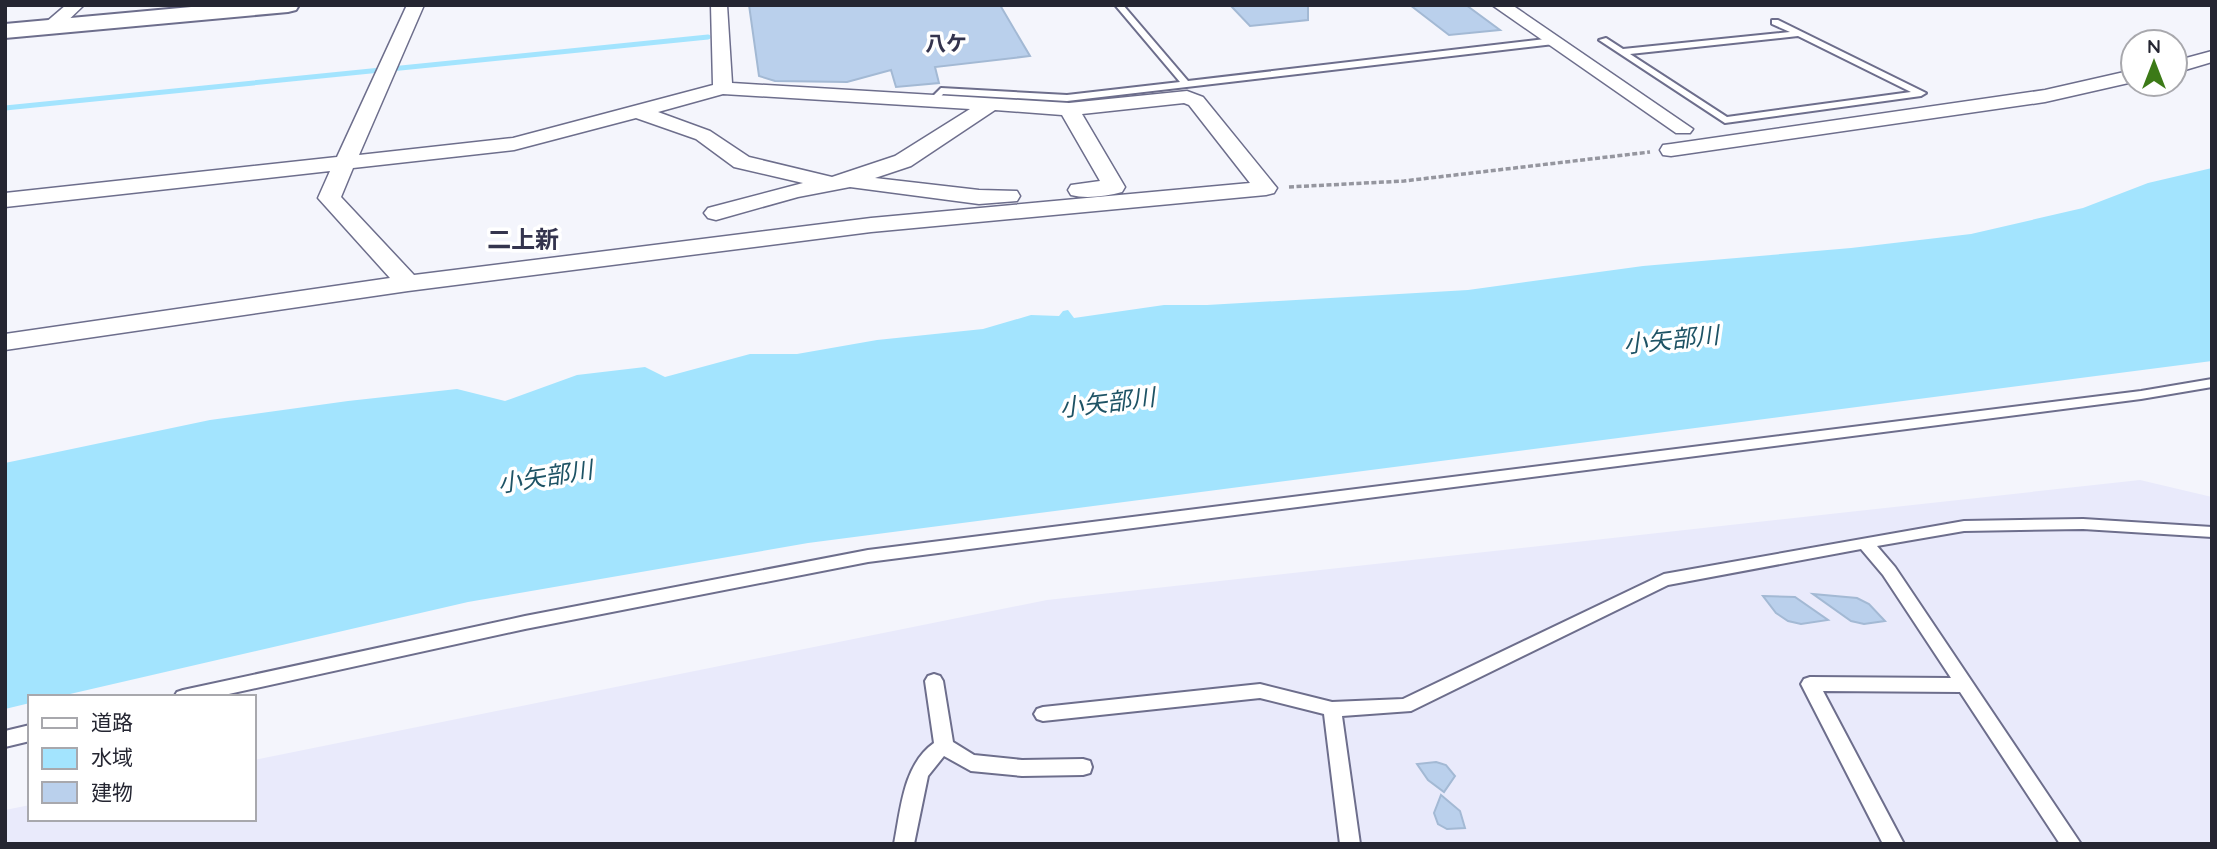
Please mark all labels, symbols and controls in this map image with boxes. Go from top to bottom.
north arrow [2119,28,2189,98]
district label: 八ケ [925,30,967,56]
text: N [2147,34,2161,58]
district label: 二上新 [487,224,559,254]
water label: 小矢部川 [1622,319,1723,359]
water label: 小矢部川 [1058,381,1159,423]
water label: 小矢部川 [495,453,598,498]
legend [28,695,256,821]
text: 道路 [91,709,133,735]
text: 水域 [91,744,133,770]
text: 建物 [91,779,133,805]

